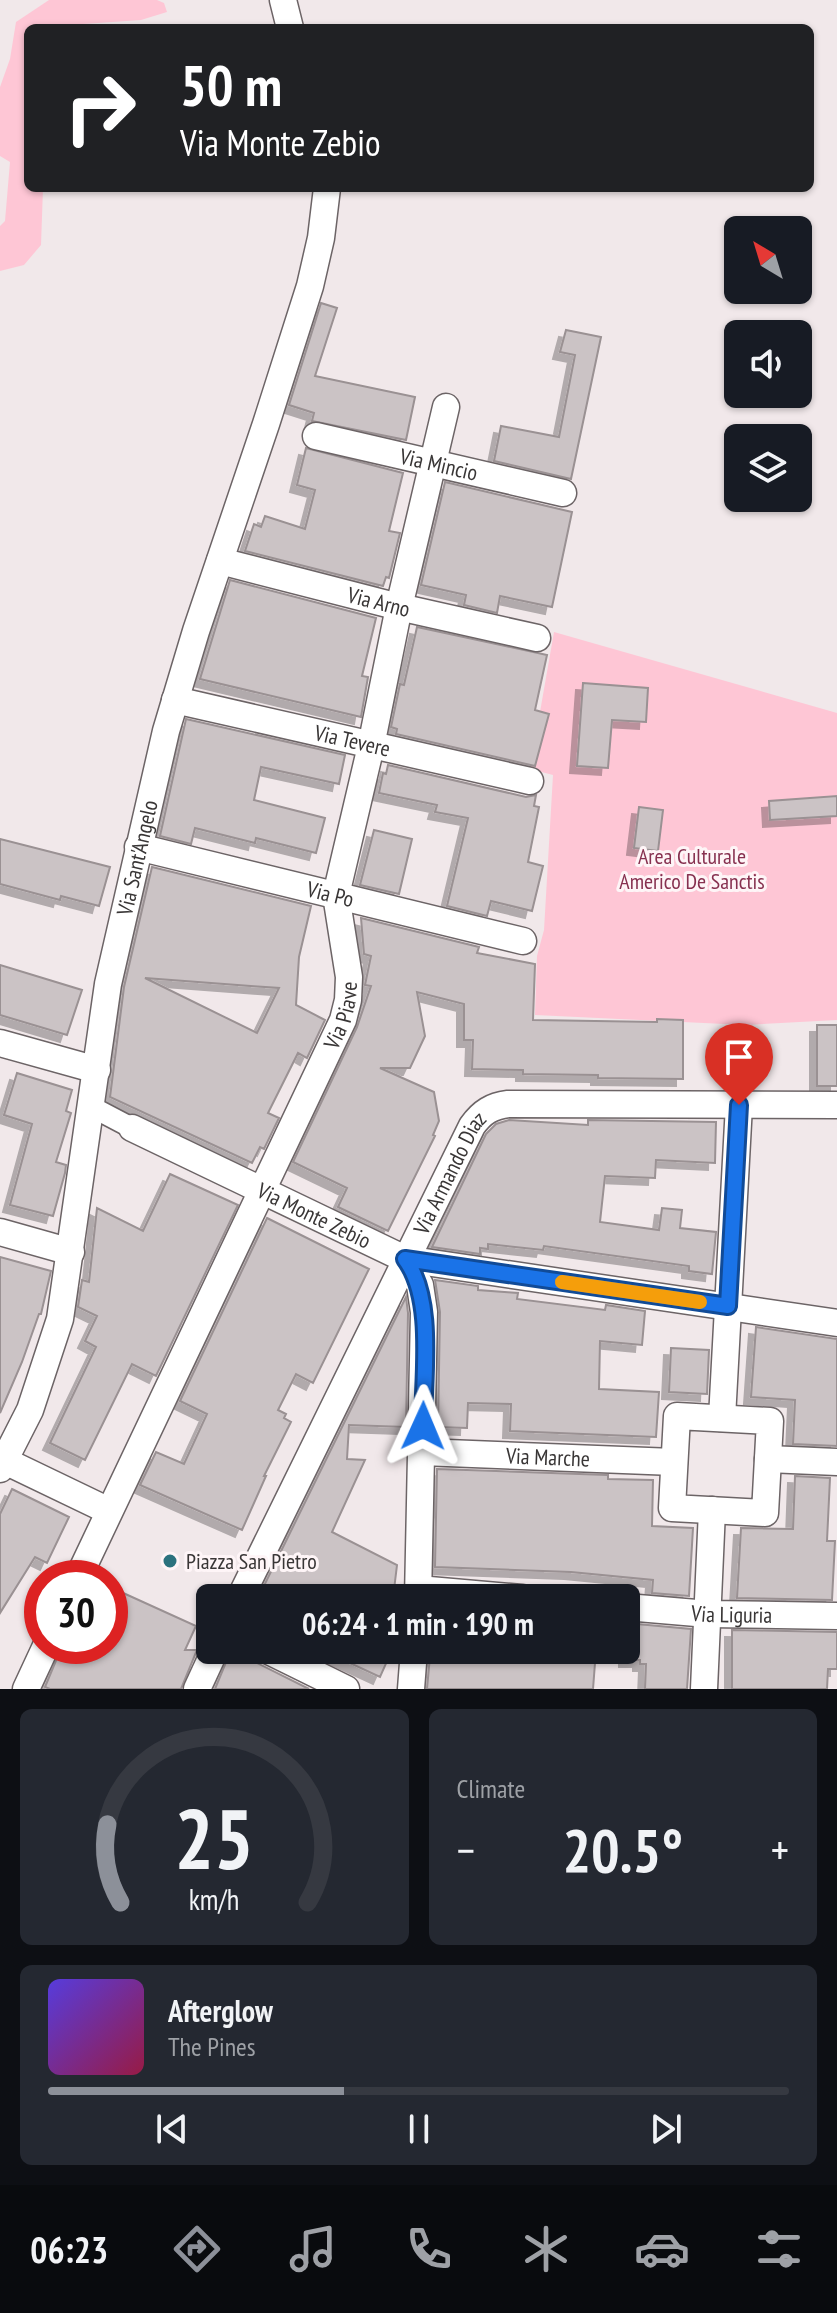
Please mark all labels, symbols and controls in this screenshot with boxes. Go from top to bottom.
text: 50 m [180,49,282,121]
icon: right [48,56,152,160]
text: Via Monte Zebio [180,119,381,166]
north arrow [724,216,812,304]
map controls [724,216,812,512]
button: sound [724,320,812,408]
button: layers [724,424,812,512]
street label: Via Mincio [396,442,480,487]
street label: Via Arno [344,580,413,623]
street label: Via Tevere [311,718,393,763]
street label: Via Sant'Angelo [110,797,164,919]
park label: Area Culturale Americo De Sanctis [619,842,765,895]
street label: Via Po [303,875,357,913]
street label: Via Piave [317,981,363,1054]
pin [705,1023,773,1105]
icon: arrive [717,1035,761,1079]
street label: Via Armando Diaz [407,1105,492,1240]
street label: Via Monte Zebio [252,1176,375,1255]
position arrow [381,1384,465,1468]
street label: Via Marche [504,1441,590,1473]
place label: Piazza San Pietro [186,1547,317,1575]
marker: Piazza San Pietro [161,1552,179,1570]
speed limit sign: 30 [24,1560,128,1664]
street label: Via Liguria [689,1599,772,1629]
text: 06:24 · 1 min · 190 m [302,1604,534,1643]
text: Climate [457,1772,525,1805]
text: 25 [174,1784,254,1892]
text: 20.5° [562,1811,683,1889]
text: − [457,1821,475,1878]
text: + [771,1821,789,1878]
text: km/h [189,1881,240,1918]
text: Afterglow [168,1991,273,2030]
text: The Pines [168,2030,256,2063]
icon: previous [150,2107,194,2151]
icon: pause [397,2107,441,2151]
icon: next [644,2107,688,2151]
icon: directions [169,2221,225,2277]
icon: music [285,2221,341,2277]
icon: phone [401,2221,457,2277]
icon: climate [518,2221,574,2277]
icon: car [634,2221,690,2277]
icon: filters [751,2221,807,2277]
text: 06:23 [30,2226,108,2273]

